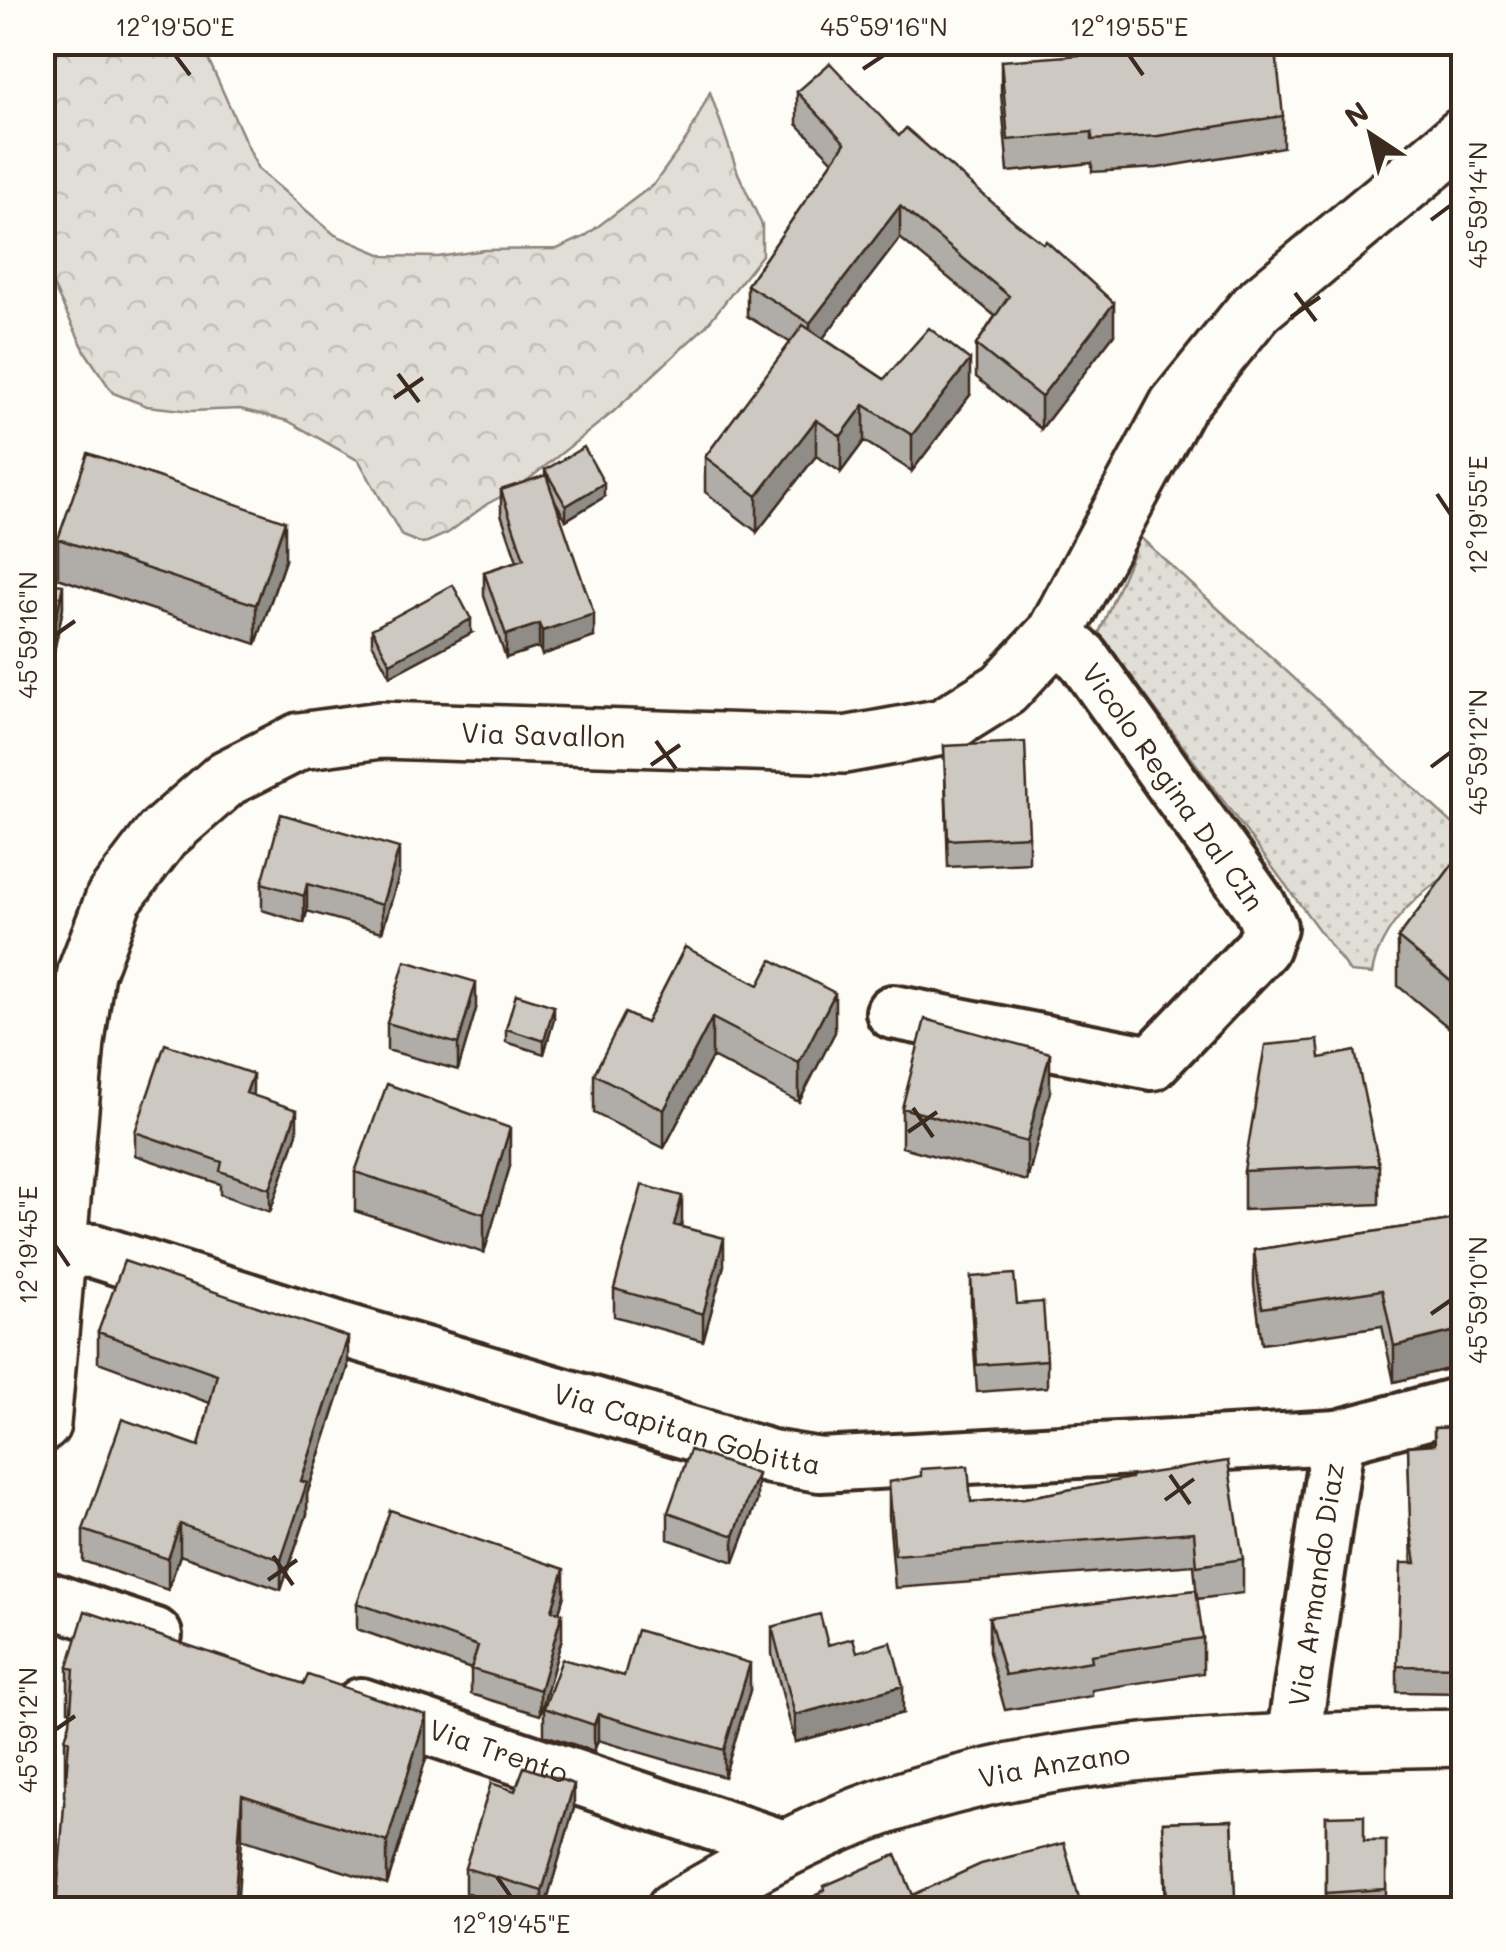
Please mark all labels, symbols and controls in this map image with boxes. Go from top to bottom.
text: 12°19'50"E [115,10,235,42]
text: 45°59'16"N [820,10,948,42]
text: 12°19'55"E [1070,10,1188,42]
north arrow [1321,85,1421,185]
text: N [1337,93,1375,135]
text: 45°59'14"N [1461,142,1493,268]
text: 12°19'55"E [1461,456,1493,574]
text: 45°59'16"N [11,571,43,699]
street label: Vicolo Regina Dal CIn [1075,655,1273,917]
text: 45°59'12"N [1461,689,1493,815]
street label: Via Savallon [460,714,626,755]
text: 12°19'45"E [11,1186,43,1304]
text: 45°59'10"N [1461,1236,1493,1364]
street label: Via Capitan Gobitta [549,1374,823,1482]
street label: Via Armando Diaz [1279,1460,1351,1709]
text: 45°59'12"N [11,1667,43,1793]
street label: Via Trento [425,1710,573,1790]
street label: Via Anzano [975,1735,1132,1795]
text: 12°19'45"E [452,1907,570,1939]

